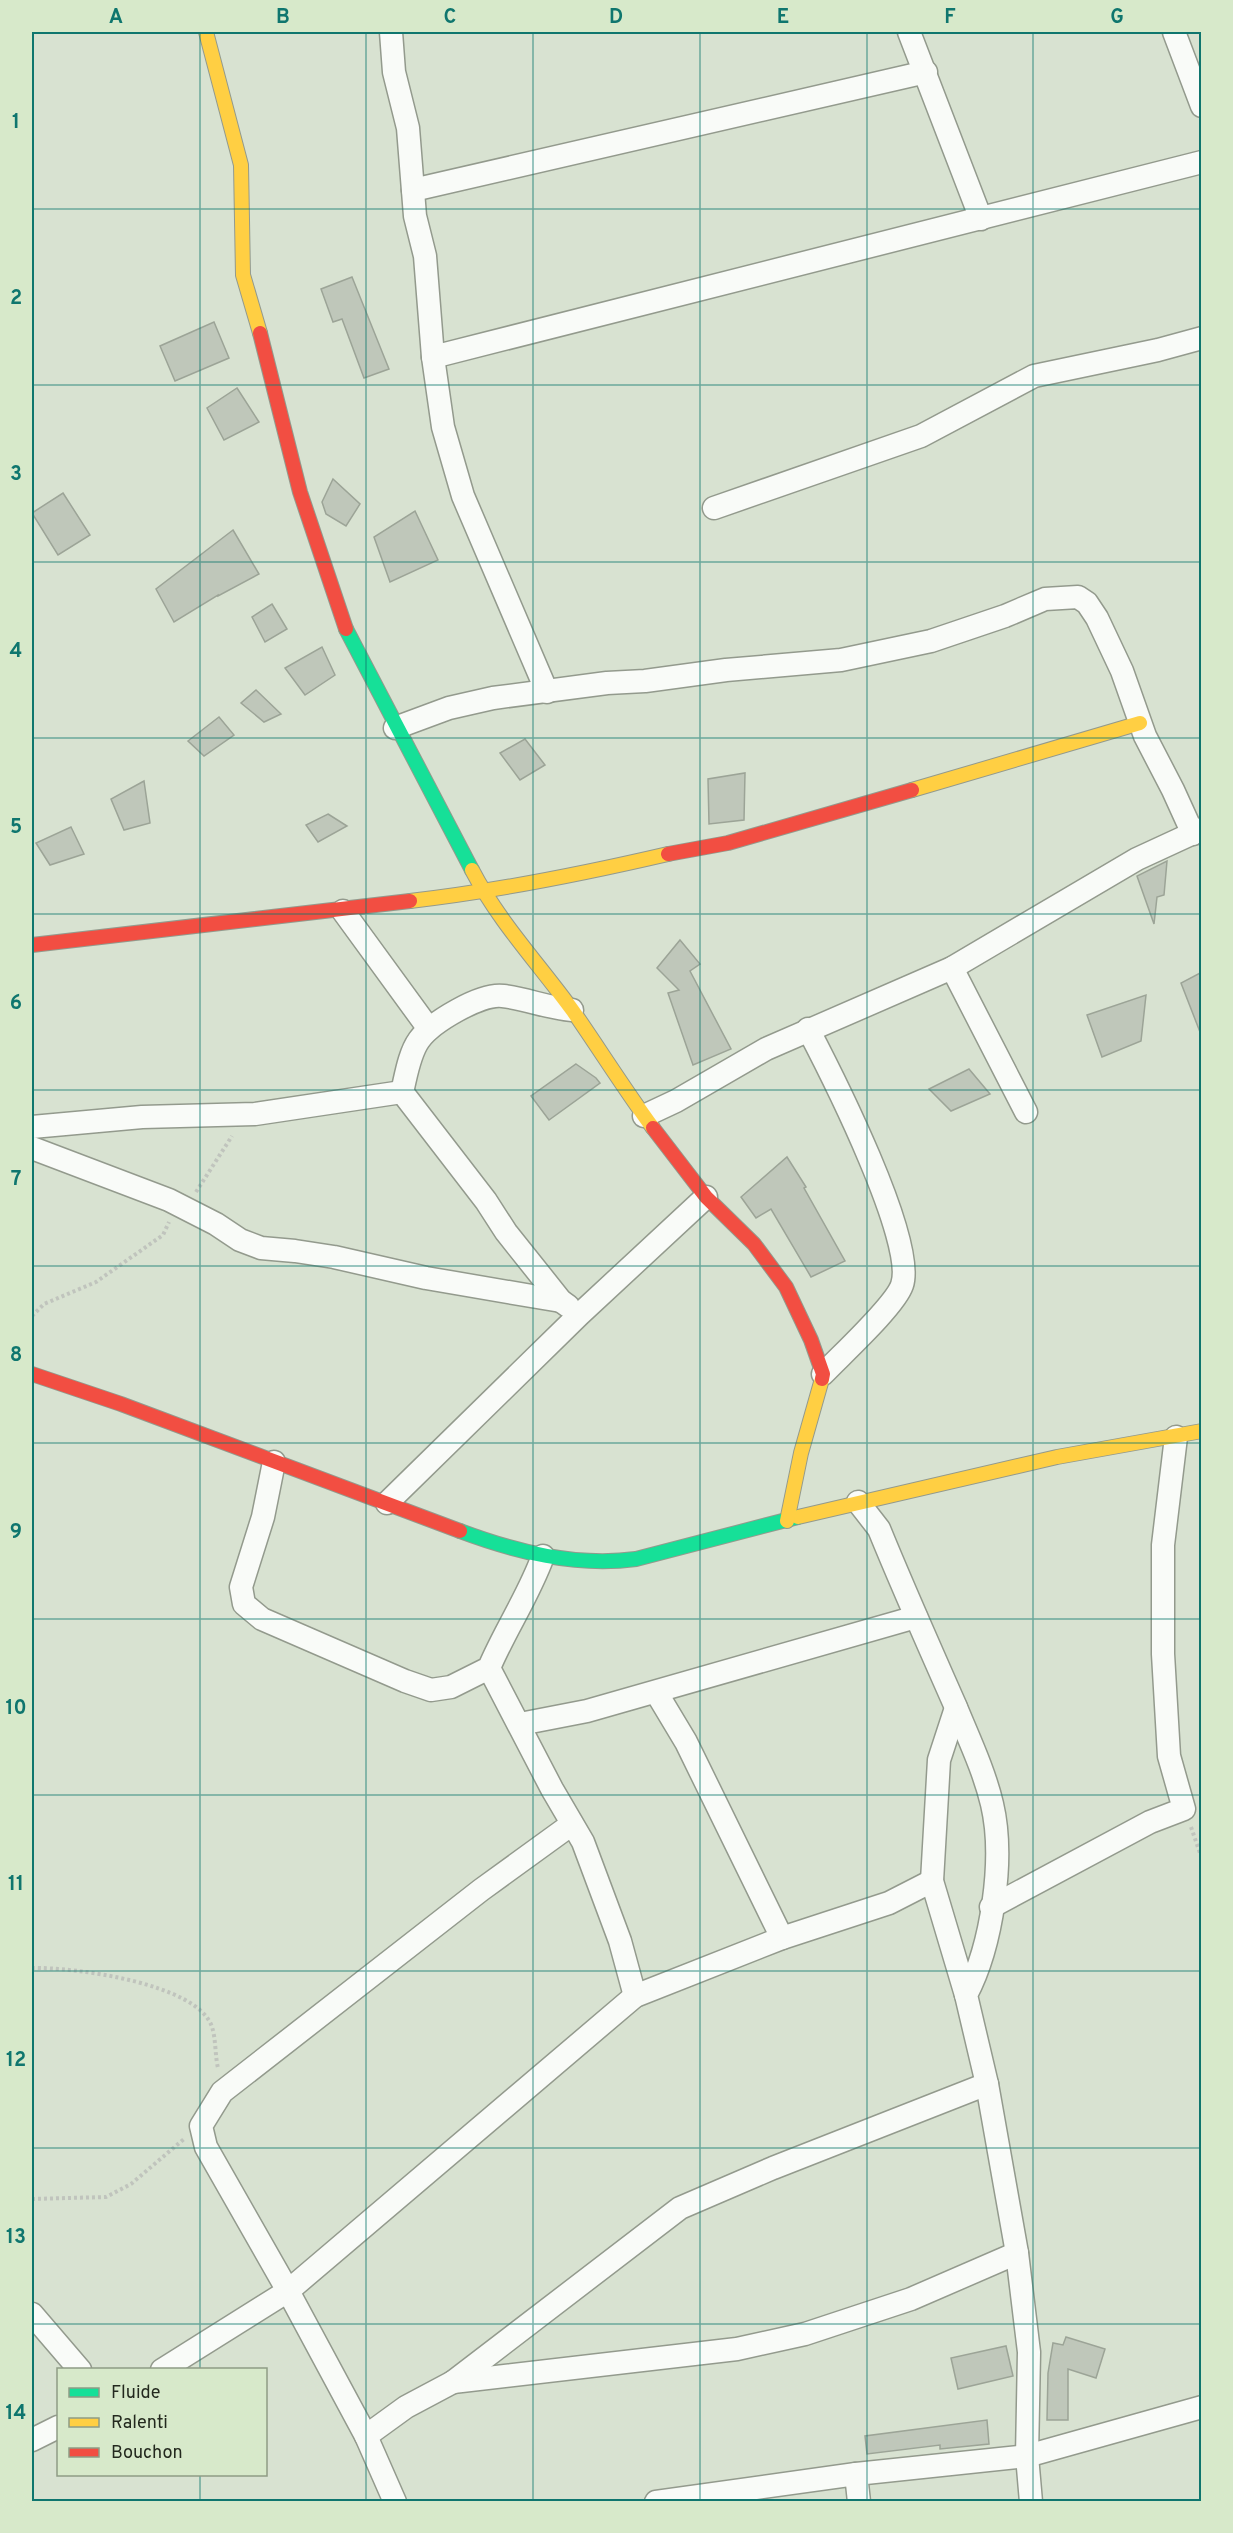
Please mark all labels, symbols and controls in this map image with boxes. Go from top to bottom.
text: A [109,5,123,31]
text: B [276,5,290,31]
text: C [444,5,456,31]
text: D [609,5,623,31]
text: E [777,5,789,31]
text: F [944,5,956,31]
text: G [1110,5,1124,31]
text: 1 [12,110,20,136]
text: 2 [10,286,22,312]
text: 3 [10,462,22,488]
text: 4 [10,639,22,665]
text: 5 [10,815,22,841]
text: 6 [10,991,22,1017]
text: 7 [11,1167,21,1193]
text: 8 [10,1343,22,1369]
text: 9 [10,1520,22,1546]
text: 10 [5,1696,27,1722]
text: 11 [8,1872,24,1898]
text: 12 [6,2048,26,2074]
text: 13 [6,2225,26,2251]
legend [57,2368,267,2476]
text: Fluide [111,2382,160,2405]
text: 14 [6,2401,26,2427]
text: Ralenti [111,2412,168,2435]
text: Bouchon [111,2442,183,2465]

